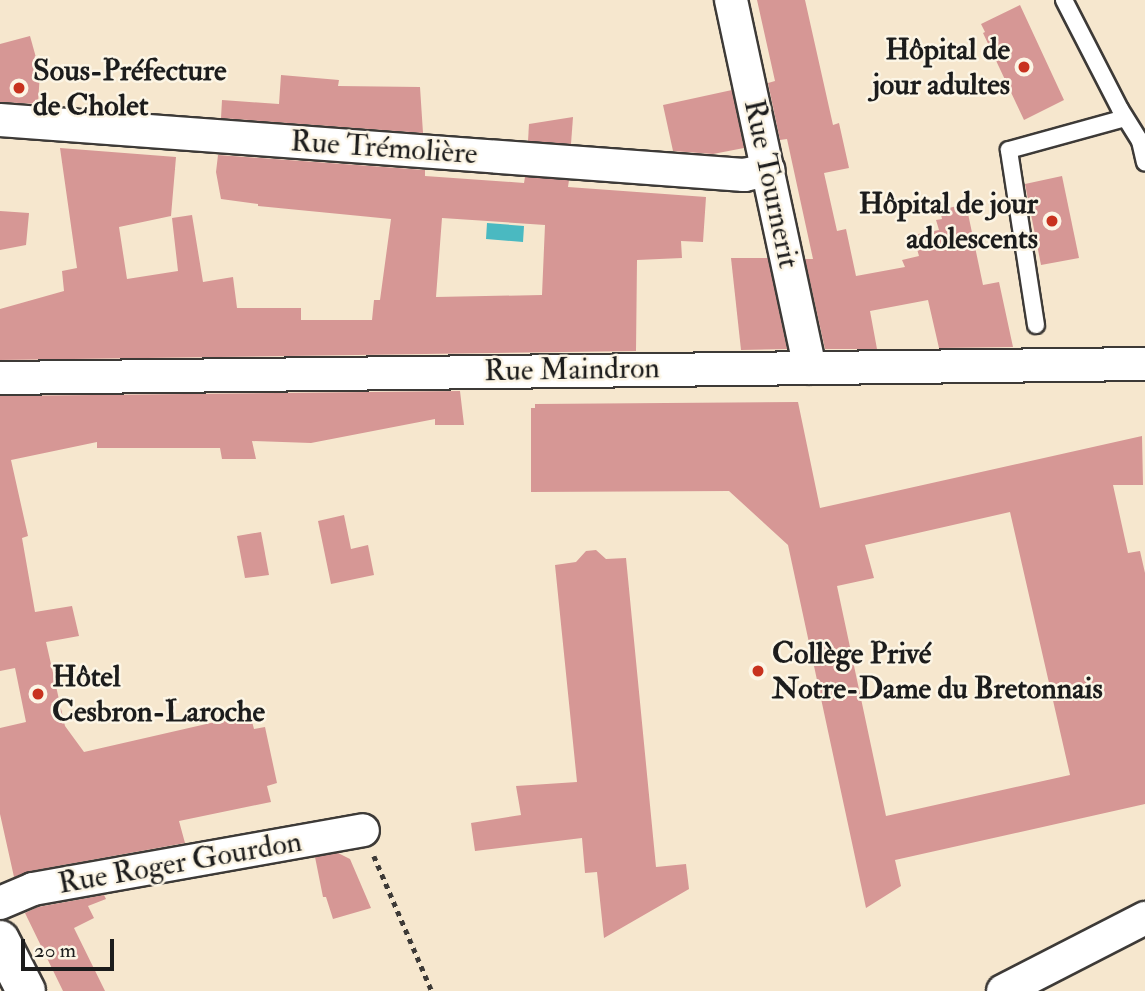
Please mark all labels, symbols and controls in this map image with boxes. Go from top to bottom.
place label: Hôpital de jour adultes [873,32,1010,102]
place label: Sous-Préfecture de Cholet [33,53,227,124]
marker: Hôpital de jour adultes [1016,59,1032,75]
marker: Sous-Préfecture de Cholet [11,80,27,96]
street label: Rue Tournerit [736,96,806,272]
street label: Rue Trémolière [289,124,479,172]
place label: Hôpital de jour adolescents [859,186,1038,256]
marker: Hôpital de jour adolescents [1044,213,1060,229]
street label: Rue Maindron [484,350,660,390]
place label: Collège Privé Notre-Dame du Bretonnais [772,636,1103,706]
place label: Hôtel Cesbron-Laroche [52,659,265,730]
marker: Collège Privé Notre-Dame du Bretonnais [750,663,766,679]
marker: Hôtel Cesbron-Laroche [30,686,46,702]
street label: Rue Roger Gourdon [55,824,305,902]
scale bar [24,925,117,969]
text: 20 m [34,937,76,964]

